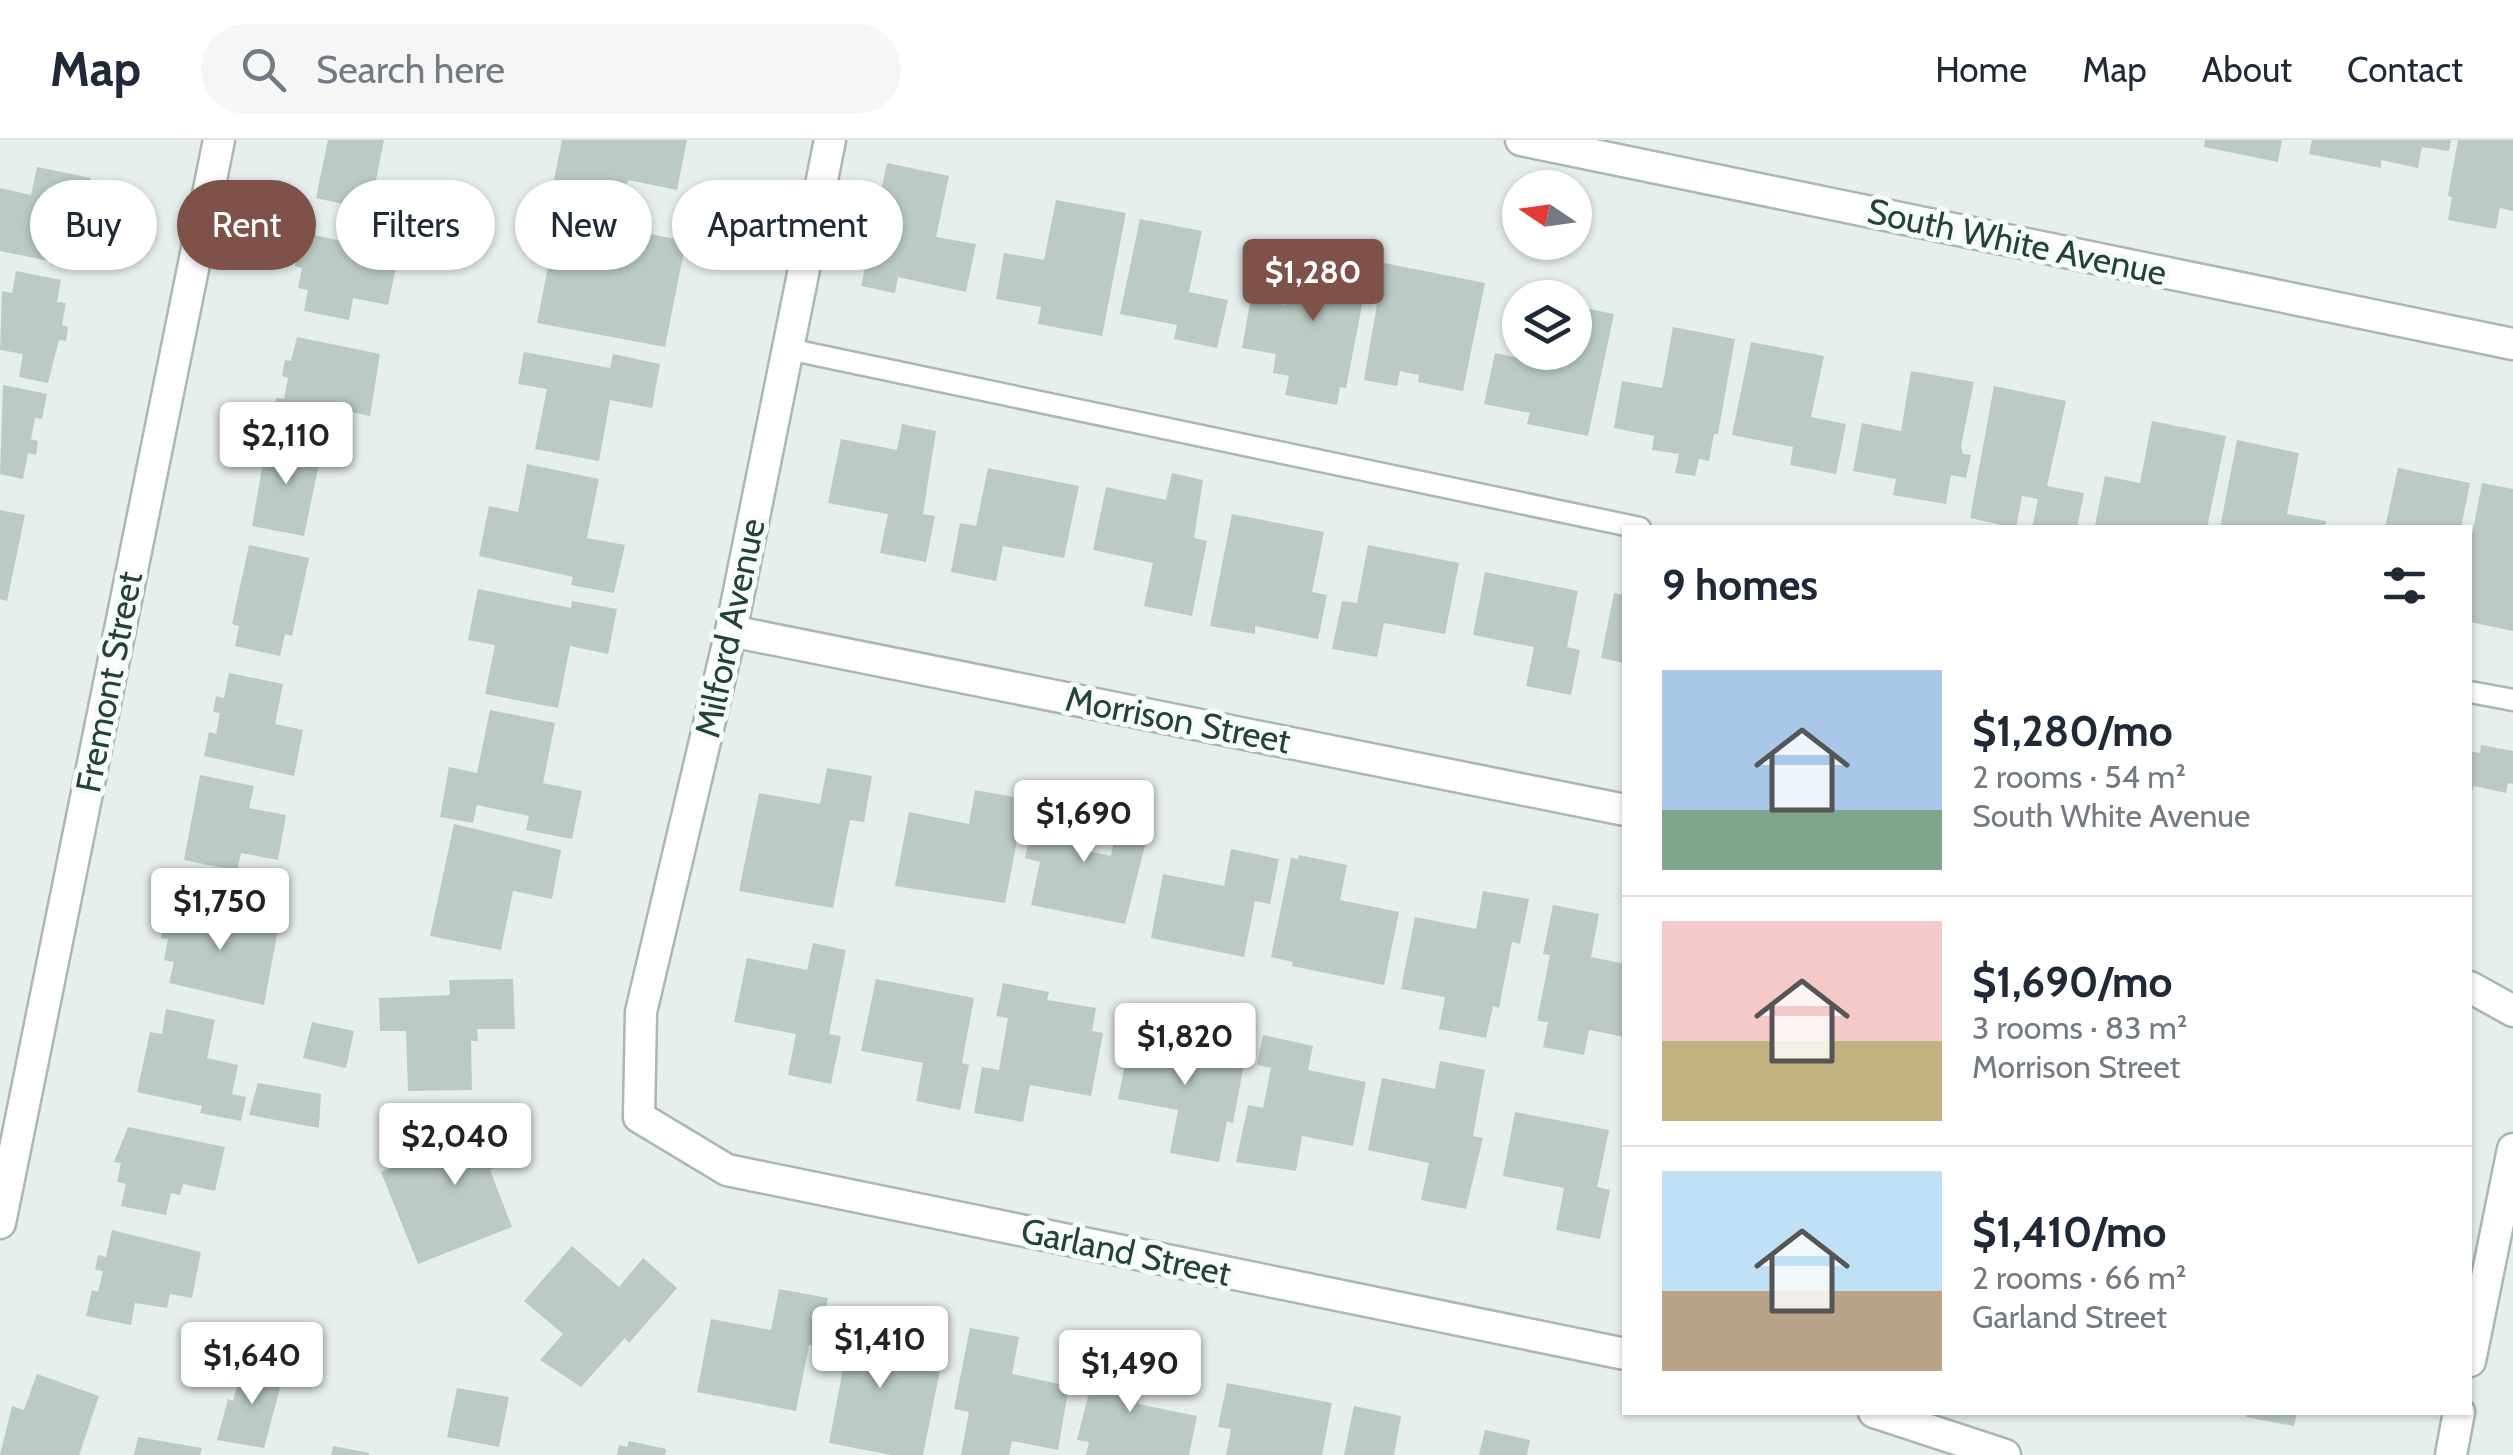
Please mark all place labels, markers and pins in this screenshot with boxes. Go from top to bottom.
pin: $1,280 [1232,239,1394,324]
pin: $2,110 [205,402,367,487]
pin: $1,690 [1003,780,1165,865]
pin: $1,750 [139,868,301,953]
pin: $1,820 [1104,1003,1266,1088]
pin: $2,040 [374,1103,536,1188]
pin: $1,410 [799,1306,961,1391]
pin: $1,640 [171,1322,333,1407]
pin: $1,490 [1049,1330,1211,1415]

